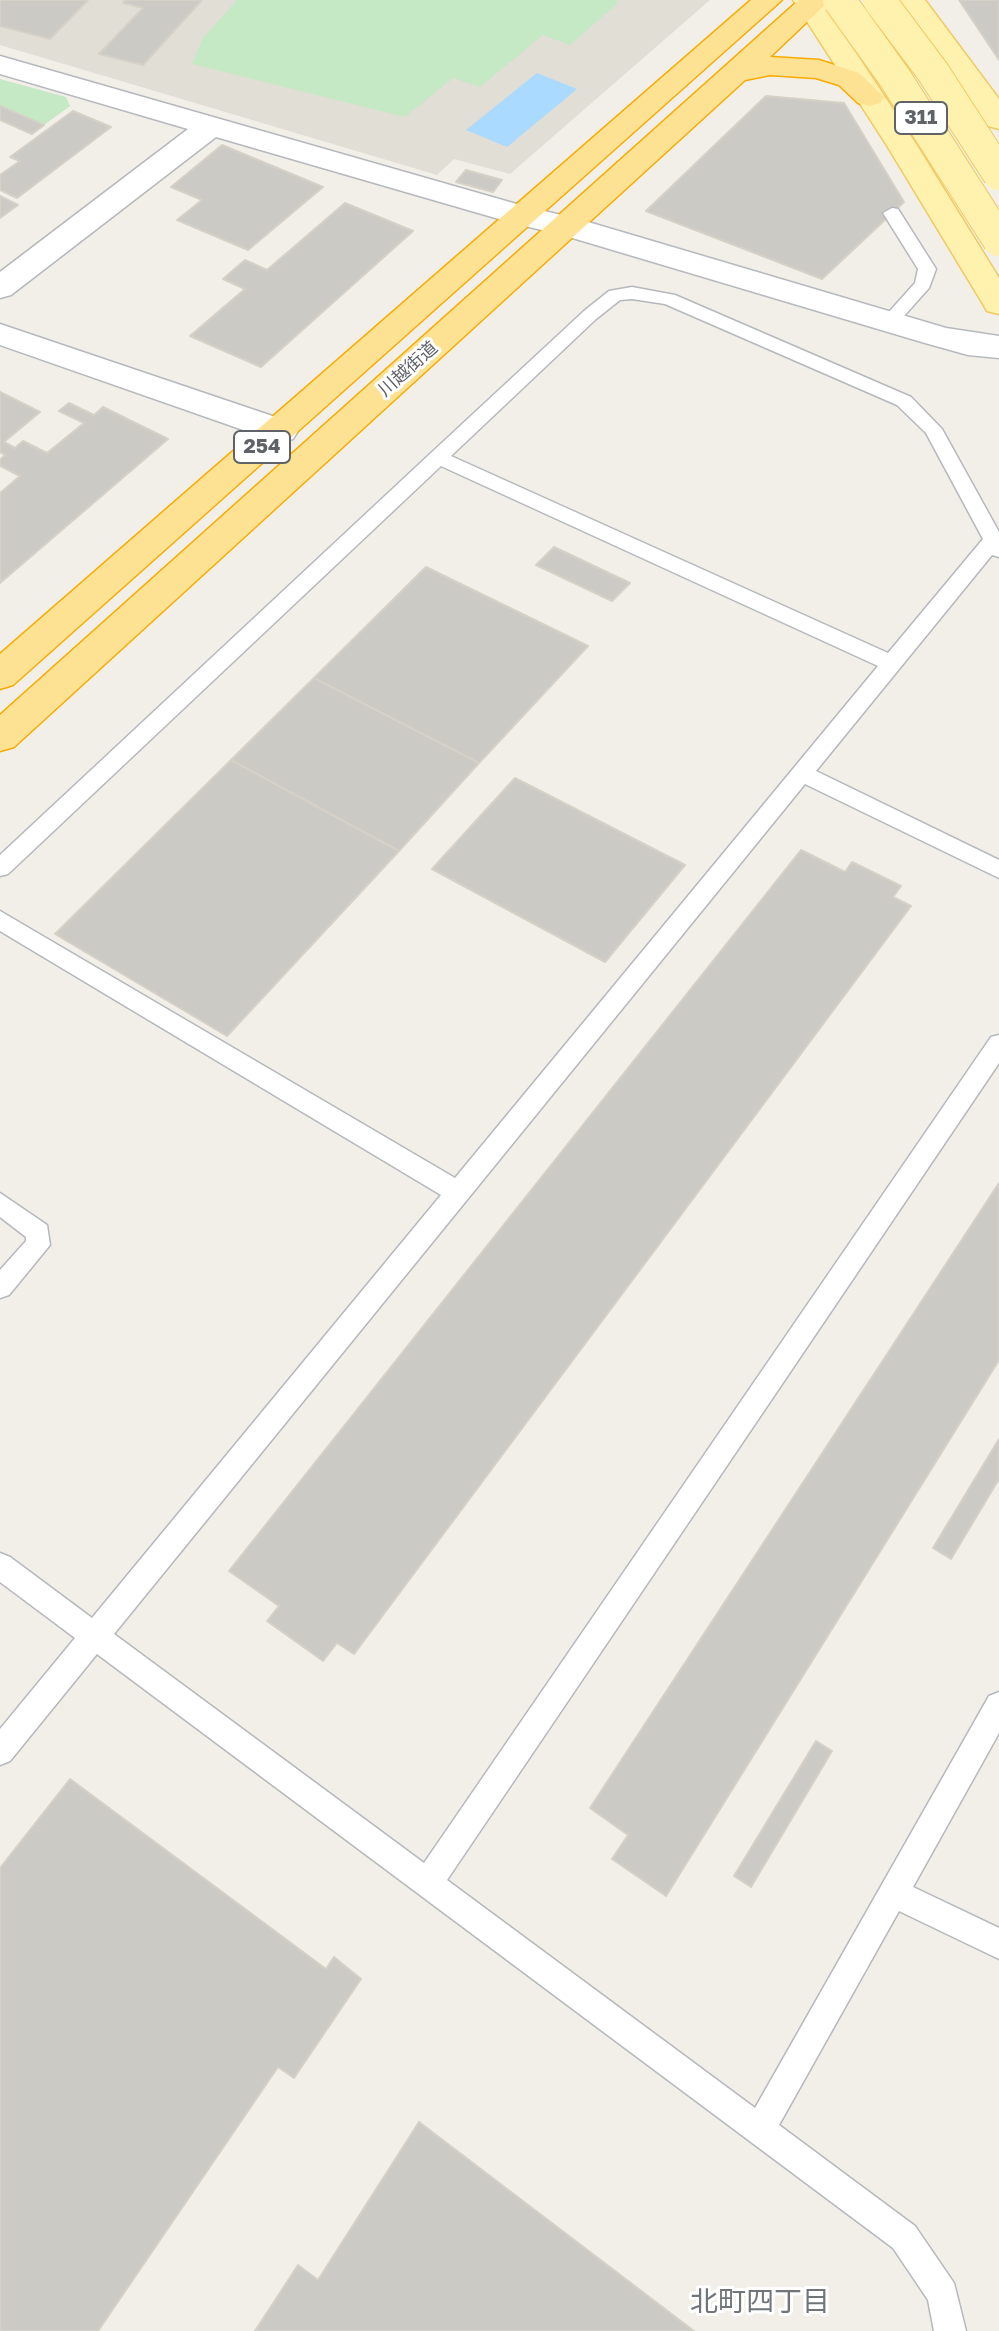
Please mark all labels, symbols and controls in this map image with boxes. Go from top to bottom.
road number: 311 [895,102,947,134]
street label: 川越街道 [374,337,442,401]
road number: 254 [234,431,290,463]
district label: 北町四丁目 [690,2285,830,2319]

